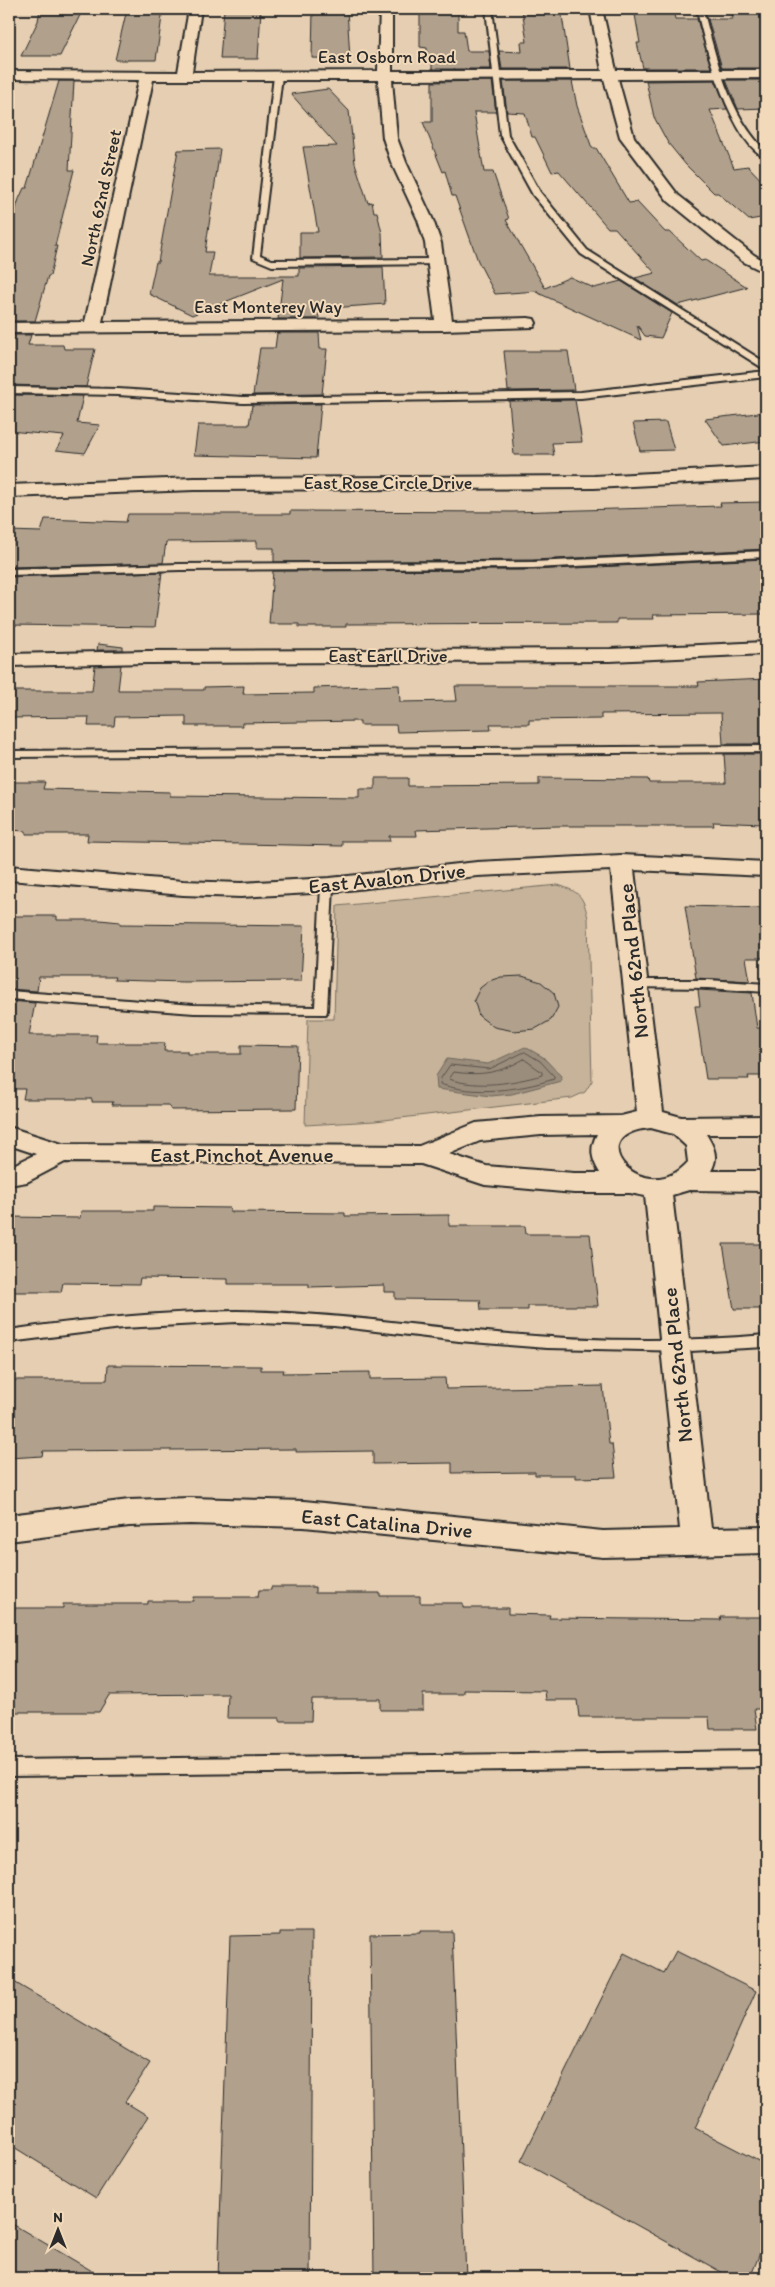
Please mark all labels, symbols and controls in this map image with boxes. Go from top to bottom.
street label: East Osborn Road [318,46,456,68]
street label: North 62nd Street [76,127,126,269]
street label: East Monterey Way [194,296,342,318]
street label: East Rose Circle Drive [304,472,472,494]
street label: East Earll Drive [329,645,447,667]
street label: East Avalon Drive [307,857,467,899]
street label: North 62nd Place [612,882,654,1040]
street label: East Pinchot Avenue [150,1142,334,1167]
street label: North 62nd Place [656,1286,698,1444]
street label: East Catalina Drive [300,1503,474,1543]
north arrow [32,2204,82,2254]
text: N [53,2209,63,2226]

